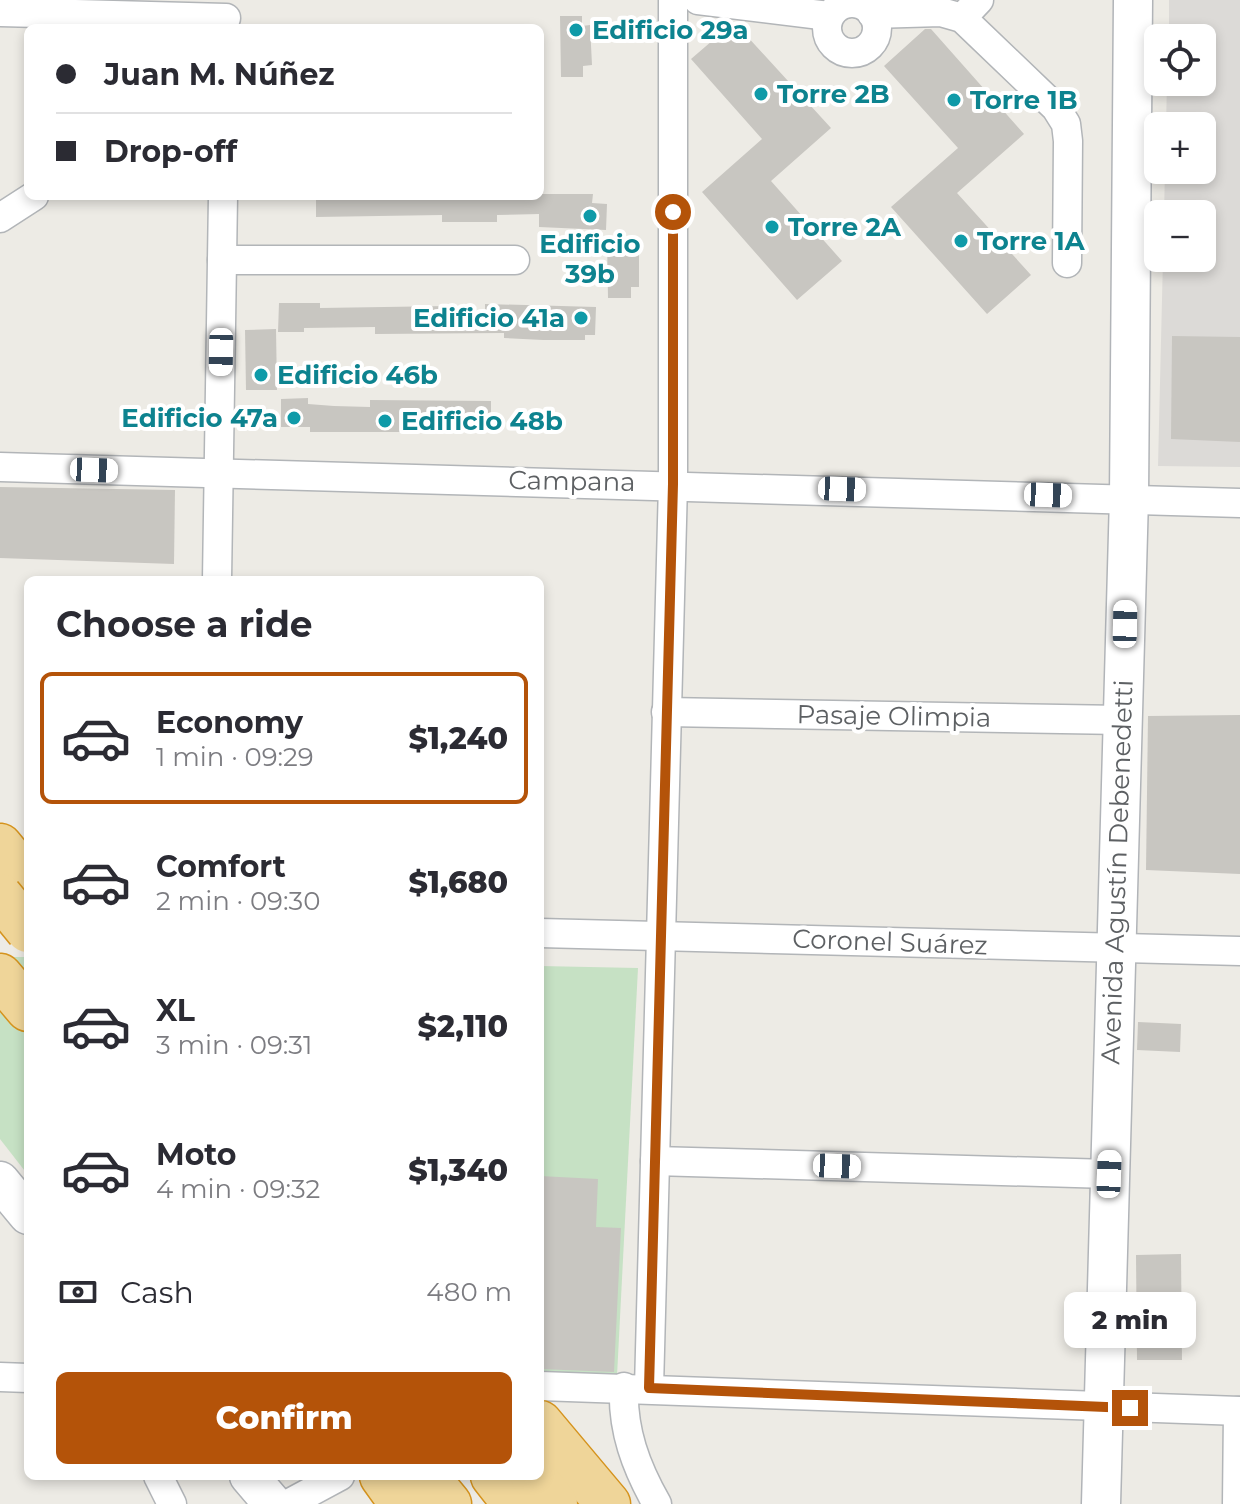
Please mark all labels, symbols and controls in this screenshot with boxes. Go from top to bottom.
place label: Edificio 29a [592,14,749,46]
marker: Edificio 29a [567,21,585,39]
map controls [1144,24,1216,272]
button: locate [1144,24,1216,96]
text: Juan M. Núñez [104,56,334,93]
place label: Torre 2B [777,78,890,110]
place label: Torre 1B [970,84,1078,116]
marker: Torre 2B [752,85,770,103]
marker: Torre 1B [945,91,963,109]
button: + [1144,112,1216,184]
text: Drop-off [104,133,237,170]
route start [655,194,691,230]
button: − [1144,200,1216,272]
marker: Edificio 39b [581,207,599,225]
place label: Torre 2A [788,211,902,243]
marker: Torre 2A [763,218,781,236]
place label: Torre 1A [977,225,1086,257]
place label: Edificio 39b [539,228,641,290]
marker: Torre 1A [952,232,970,250]
place label: Edificio 41a [413,302,565,334]
marker: Edificio 41a [572,309,590,327]
car [209,328,233,376]
place label: Edificio 46b [277,359,438,391]
marker: Edificio 46b [252,366,270,384]
place label: Edificio 47a [121,402,278,434]
place label: Edificio 48b [401,405,563,437]
marker: Edificio 47a [285,409,303,427]
marker: Edificio 48b [376,412,394,430]
car [70,457,118,483]
street label: Campana [508,464,636,498]
car [818,476,866,502]
car [1024,482,1072,508]
car [1113,600,1137,648]
text: Choose a ride [56,602,313,646]
street label: Avenida Agustín Debenedetti [1094,679,1140,1065]
street label: Pasaje Olimpia [796,698,992,734]
icon: car [60,702,132,774]
text: Economy [156,704,303,741]
text: $1,240 [409,720,508,757]
text: 1 min · 09:29 [156,741,314,773]
icon: car [60,846,132,918]
text: Comfort [156,848,286,885]
text: $1,680 [409,864,508,901]
text: 2 min · 09:30 [156,885,320,917]
street label: Coronel Suárez [792,923,988,961]
icon: car [60,990,132,1062]
text: XL [156,992,195,1029]
text: $2,110 [418,1008,508,1045]
text: 3 min · 09:31 [156,1029,312,1061]
icon: car [60,1134,132,1206]
text: Moto [156,1136,237,1173]
car [1096,1150,1122,1198]
text: $1,340 [408,1152,508,1189]
car [813,1153,861,1179]
text: 4 min · 09:32 [156,1173,320,1205]
icon: cash [56,1270,100,1314]
text: Cash [120,1274,194,1311]
text: 480 m [426,1276,512,1308]
callout: 2 min [1064,1292,1196,1348]
text: 2 min [1092,1304,1168,1336]
button: Confirm [56,1372,512,1464]
route end [1112,1390,1148,1426]

